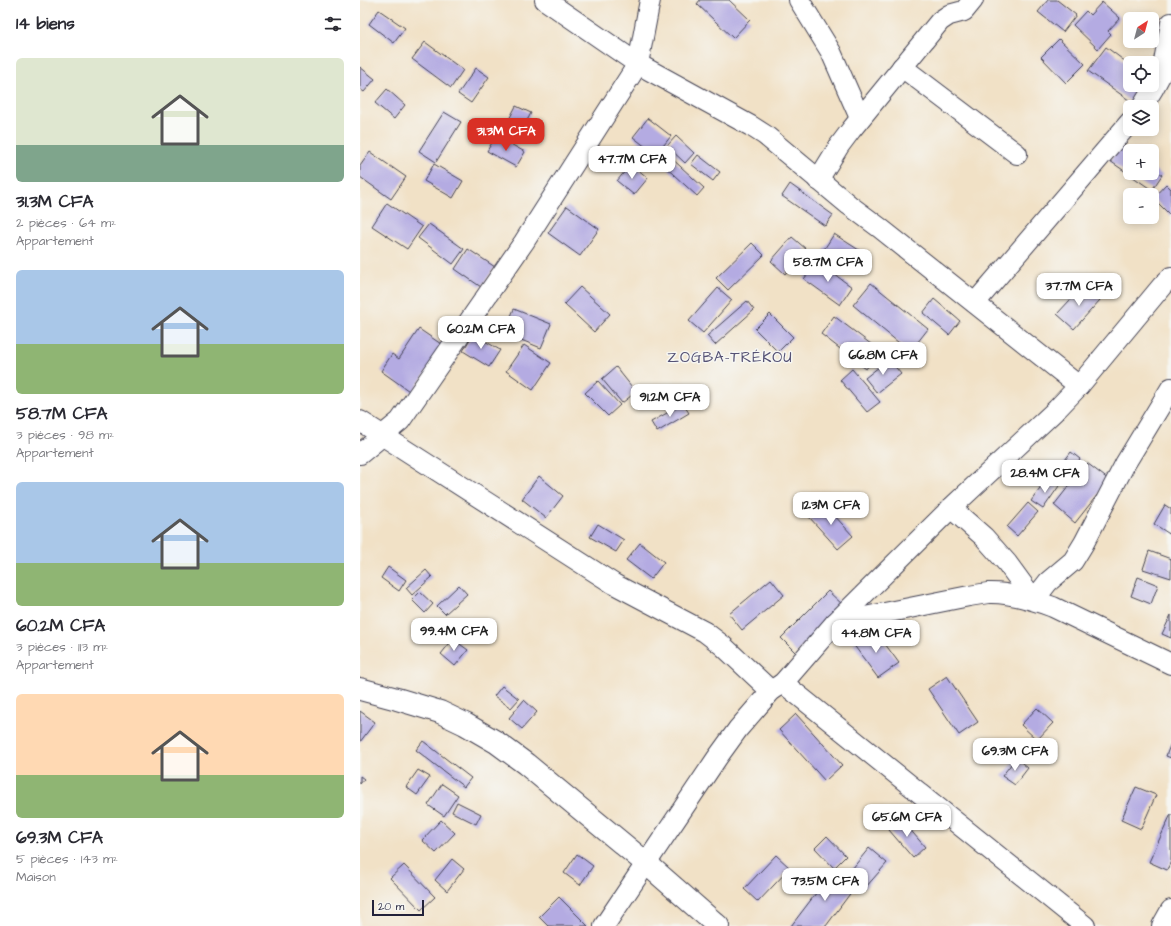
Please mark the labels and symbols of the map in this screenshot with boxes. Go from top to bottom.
north arrow [1123,12,1159,48]
pin: 31.3M CFA [460,118,552,152]
pin: 47.7M CFA [586,146,678,180]
pin: 58.7M CFA [782,249,874,283]
pin: 37.7M CFA [1033,273,1125,307]
pin: 60.2M CFA [435,316,527,350]
pin: 66.8M CFA [837,342,929,376]
district label: ZOGBA-TRÉKOU [667,347,793,368]
pin: 91.2M CFA [624,384,716,418]
pin: 28.4M CFA [999,460,1091,494]
pin: 123M CFA [790,492,872,526]
pin: 99.4M CFA [408,618,500,652]
pin: 44.8M CFA [830,620,922,654]
pin: 69.3M CFA [969,738,1061,772]
pin: 65.6M CFA [861,804,953,838]
pin: 73.5M CFA [779,868,871,902]
scale bar [372,898,424,917]

